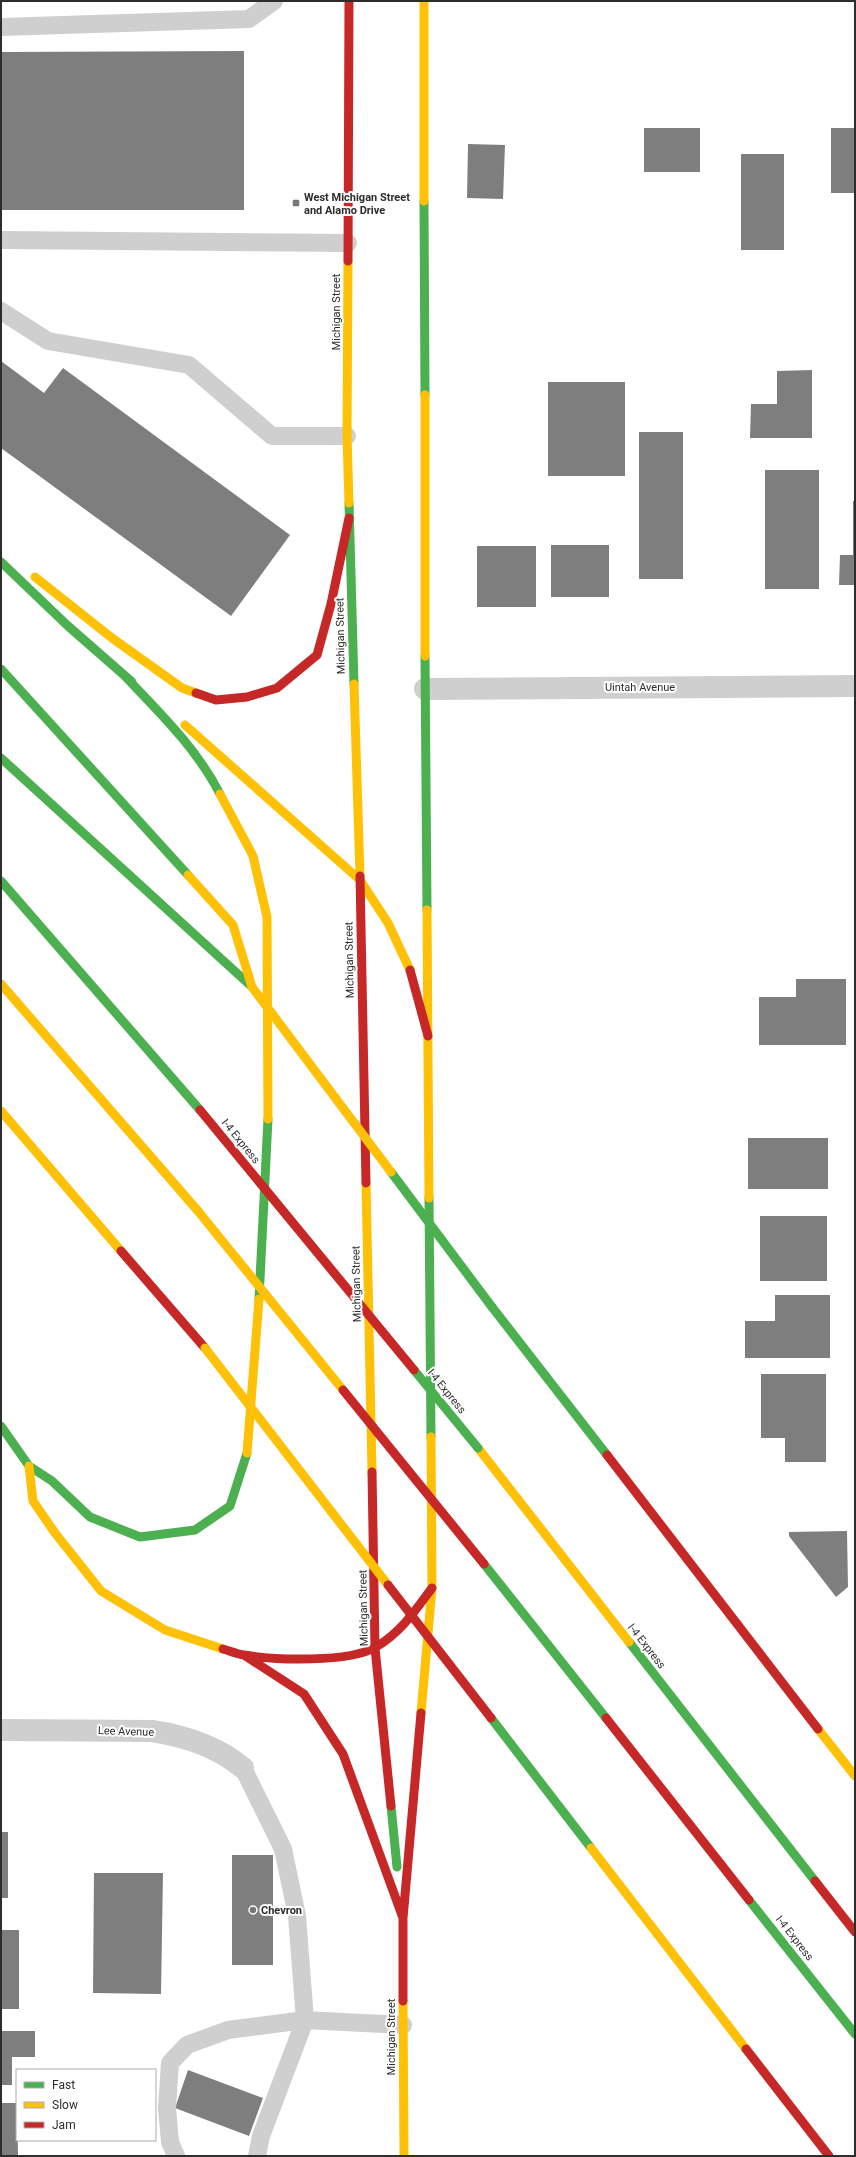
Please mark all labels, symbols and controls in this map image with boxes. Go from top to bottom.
place label: West Michigan Street and Alamo Drive [304,191,410,217]
marker: West Michigan Street and Alamo Drive [291,198,301,208]
street label: Michigan Street [330,273,343,350]
street label: Michigan Street [333,597,348,674]
street label: Uintah Avenue [605,681,675,694]
street label: Michigan Street [342,921,357,998]
street label: I-4 Express [219,1116,263,1166]
street label: Michigan Street [349,1245,364,1322]
street label: I-4 Express [425,1366,469,1416]
street label: Michigan Street [356,1569,371,1646]
street label: I-4 Express [625,1621,668,1672]
street label: Lee Avenue [98,1724,154,1739]
place label: Chevron [261,1904,302,1917]
marker: Chevron [248,1905,258,1915]
street label: I-4 Express [773,1913,816,1964]
street label: Michigan Street [385,1998,398,2075]
legend [16,2069,156,2141]
text: Fast [52,2078,75,2092]
text: Slow [52,2098,78,2112]
text: Jam [52,2118,76,2132]

